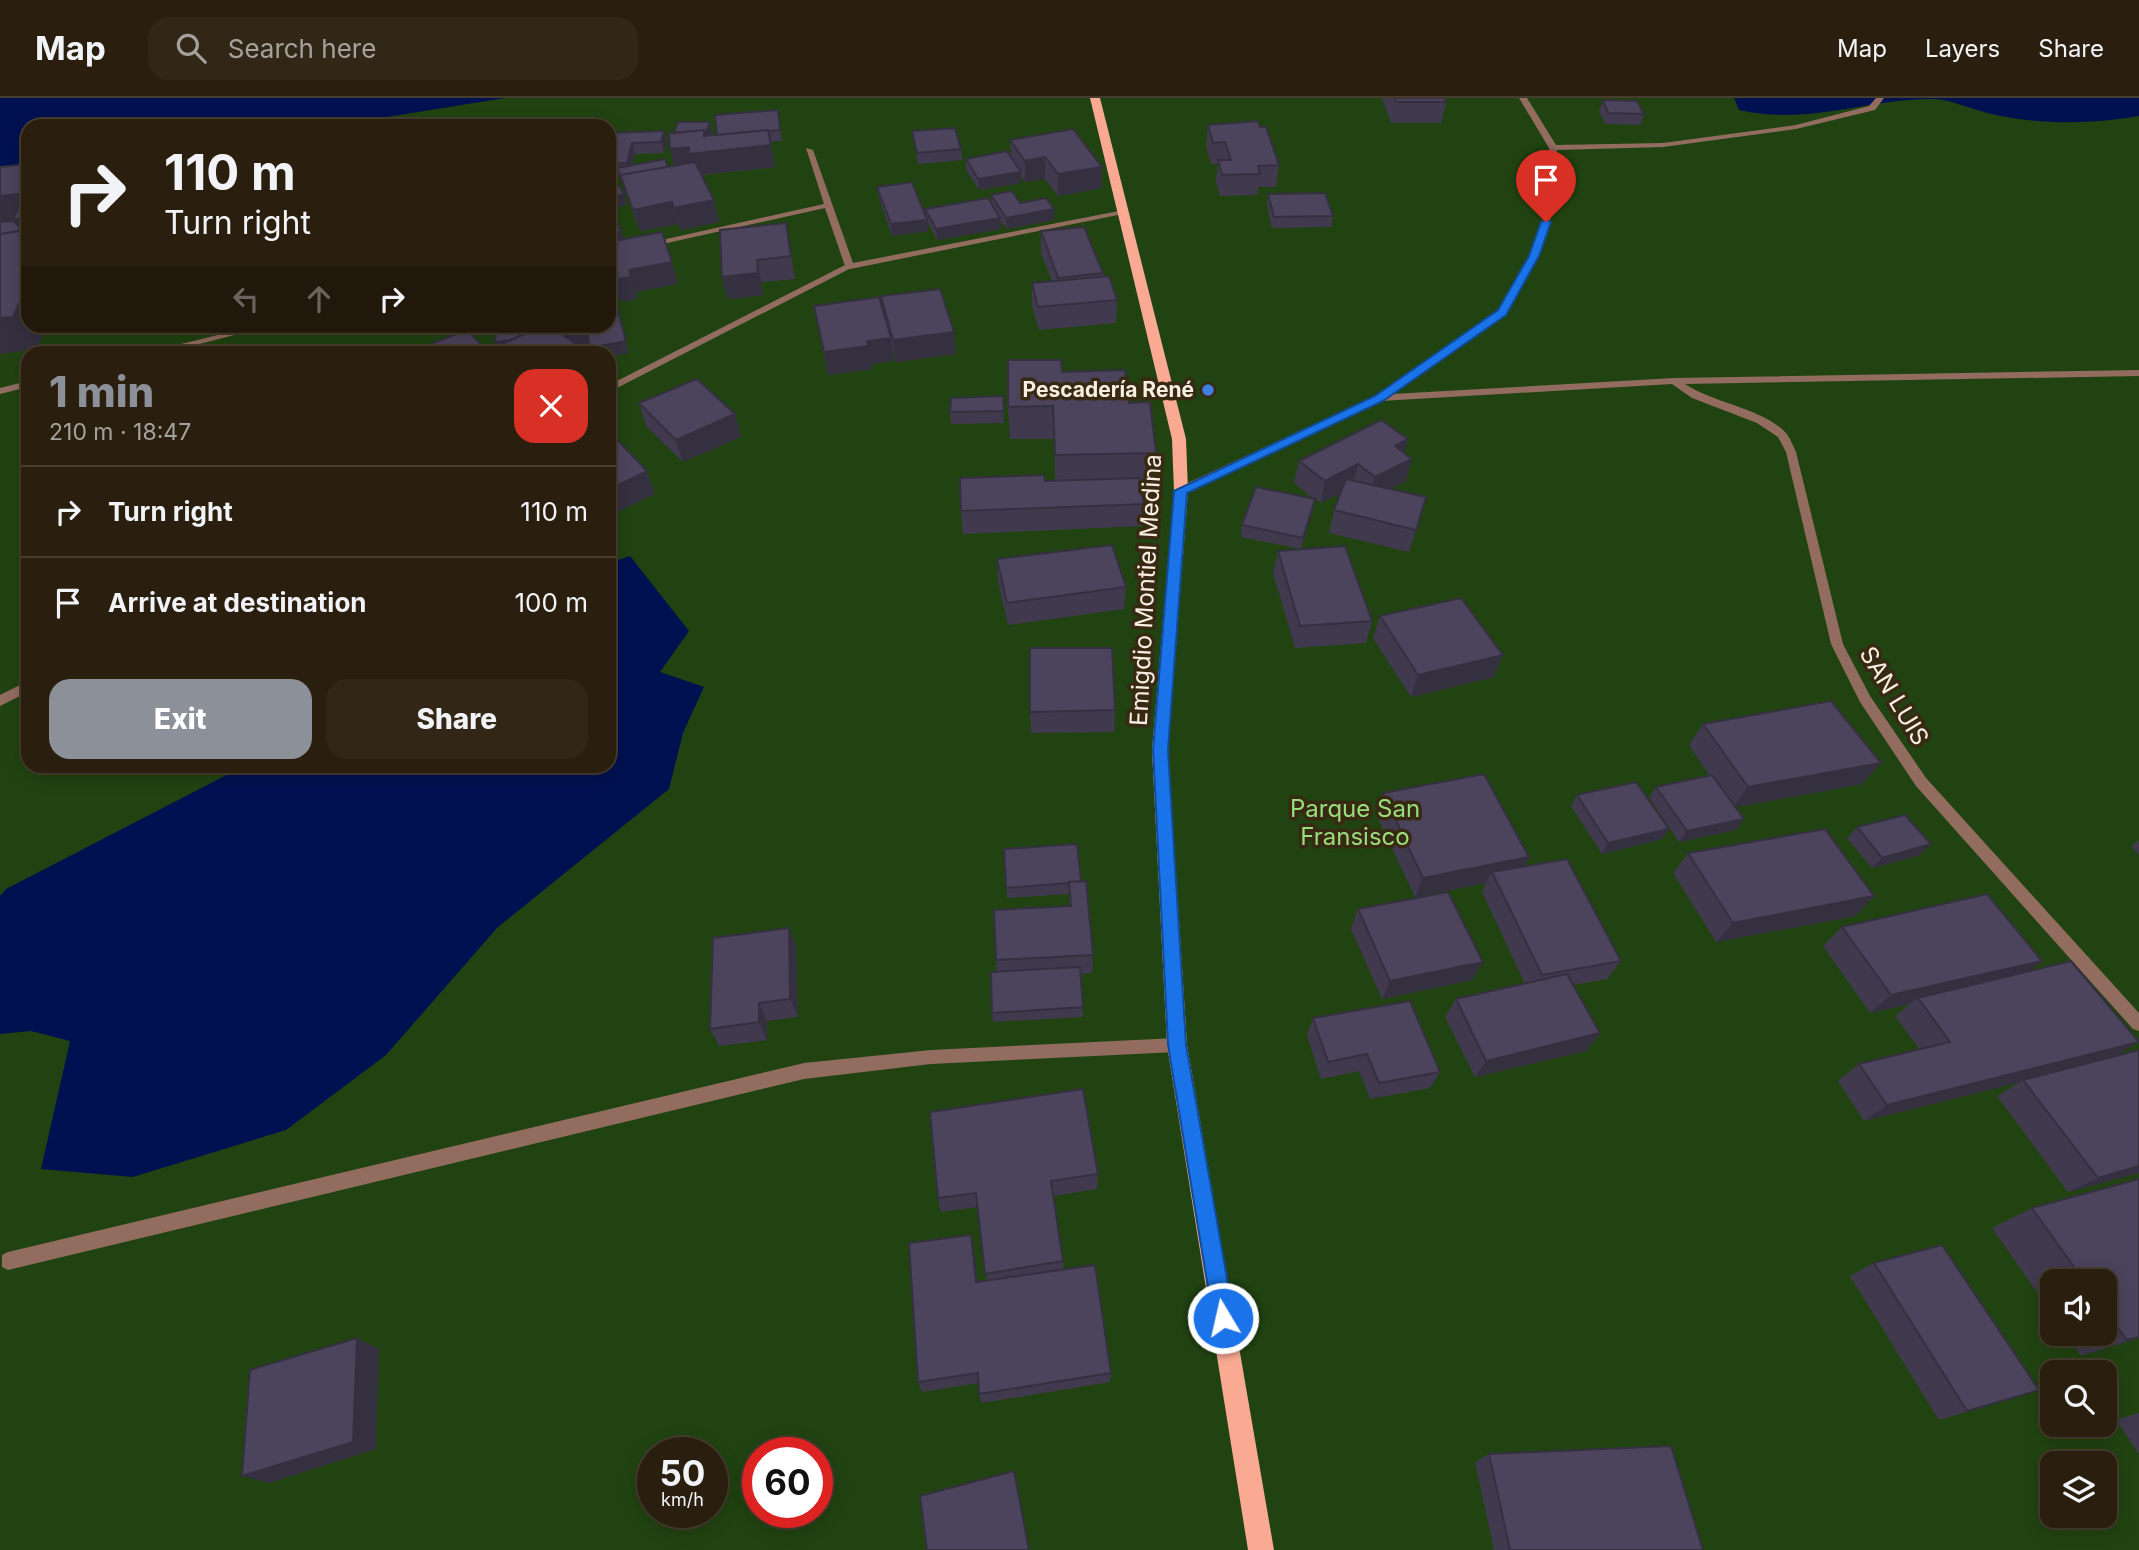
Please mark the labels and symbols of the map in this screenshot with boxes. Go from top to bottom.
pin [1516,150,1576,222]
place label: Pescadería René [1023,377,1194,402]
marker: Pescadería René [1200,382,1216,398]
street label: Emigdio Montiel Medina [1124,453,1167,727]
street label: SAN LUIS [1854,641,1935,750]
park label: Parque San Fransisco [1290,794,1420,851]
position arrow [1186,1281,1260,1355]
speed limit sign: 60 [742,1437,833,1528]

